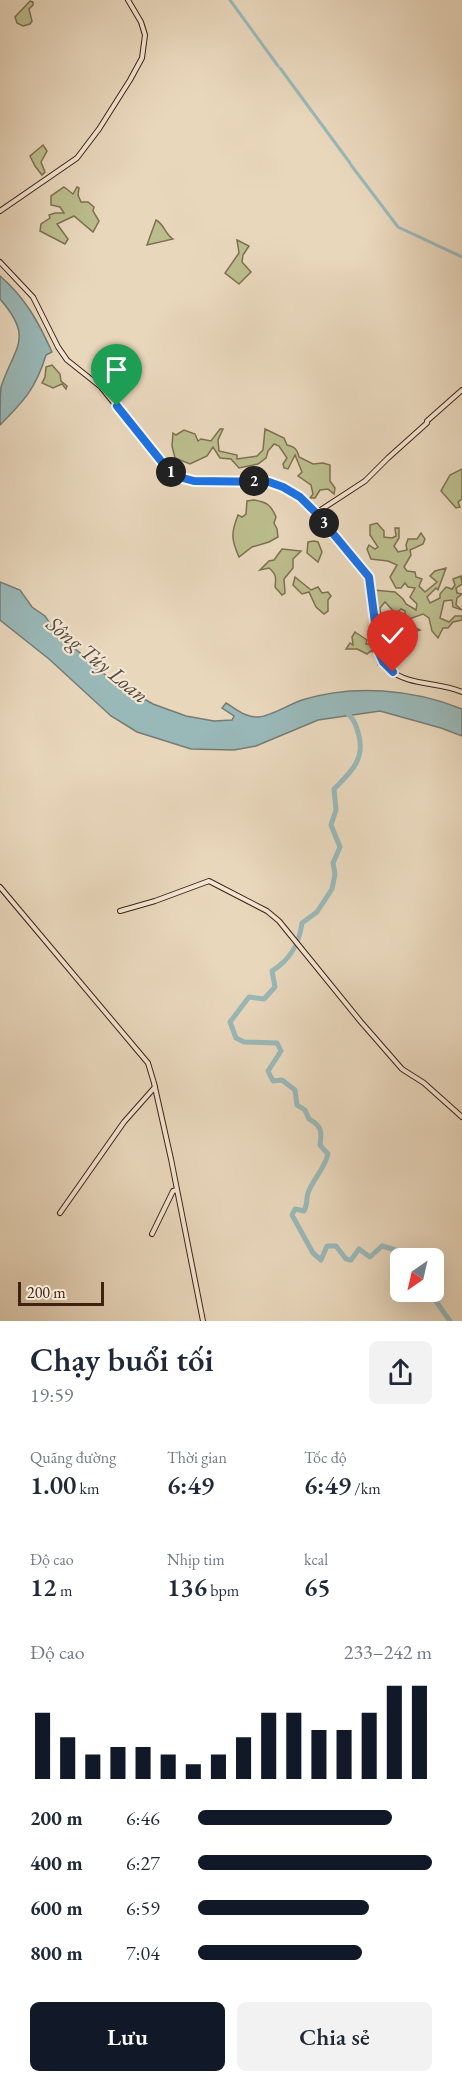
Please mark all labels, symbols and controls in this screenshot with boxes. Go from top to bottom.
pin [91,344,142,406]
icon: arrive [100,353,133,386]
pin: 1 [156,457,186,487]
text: 1 [167,461,175,482]
pin: 2 [239,466,269,496]
text: 2 [250,470,258,491]
pin: 3 [309,508,339,538]
text: 3 [320,512,328,533]
water label: Sông Túy Loan [40,609,155,710]
pin [367,610,418,672]
icon: check [376,619,409,652]
north arrow [390,1248,444,1302]
map controls [390,1248,444,1302]
scale bar [18,1279,104,1306]
text: 200 m [27,1282,66,1303]
text: Chạy buổi tối [30,1338,214,1381]
button: share [369,1341,432,1404]
text: 19:59 [30,1382,73,1408]
text: Quãng đường [30,1447,116,1468]
text: Thời gian [167,1447,227,1468]
text: Tốc độ [304,1447,347,1468]
text: 1.00 [30,1468,76,1502]
text: 6:49 [167,1468,214,1502]
text: 6:49 [304,1468,351,1502]
text: km [76,1478,99,1499]
text: /km [351,1478,381,1499]
text: Độ cao [30,1549,74,1570]
text: Nhịp tim [167,1549,225,1570]
text: kcal [304,1549,328,1570]
text: 12 [30,1570,57,1604]
text: 136 [167,1570,207,1604]
text: 65 [304,1570,331,1604]
text: m [57,1580,72,1601]
text: bpm [207,1580,239,1601]
text: Độ cao [30,1639,85,1665]
text: 233–242 m [344,1639,432,1665]
text: 200 m [30,1805,83,1831]
text: 6:46 [126,1805,160,1831]
text: 400 m [30,1850,83,1876]
text: 6:27 [126,1850,160,1876]
text: 600 m [30,1895,83,1921]
text: 6:59 [126,1895,160,1921]
text: 800 m [30,1940,83,1966]
text: 7:04 [126,1940,160,1966]
button: Lưu [30,2002,225,2071]
button: Chia sẻ [237,2002,432,2071]

